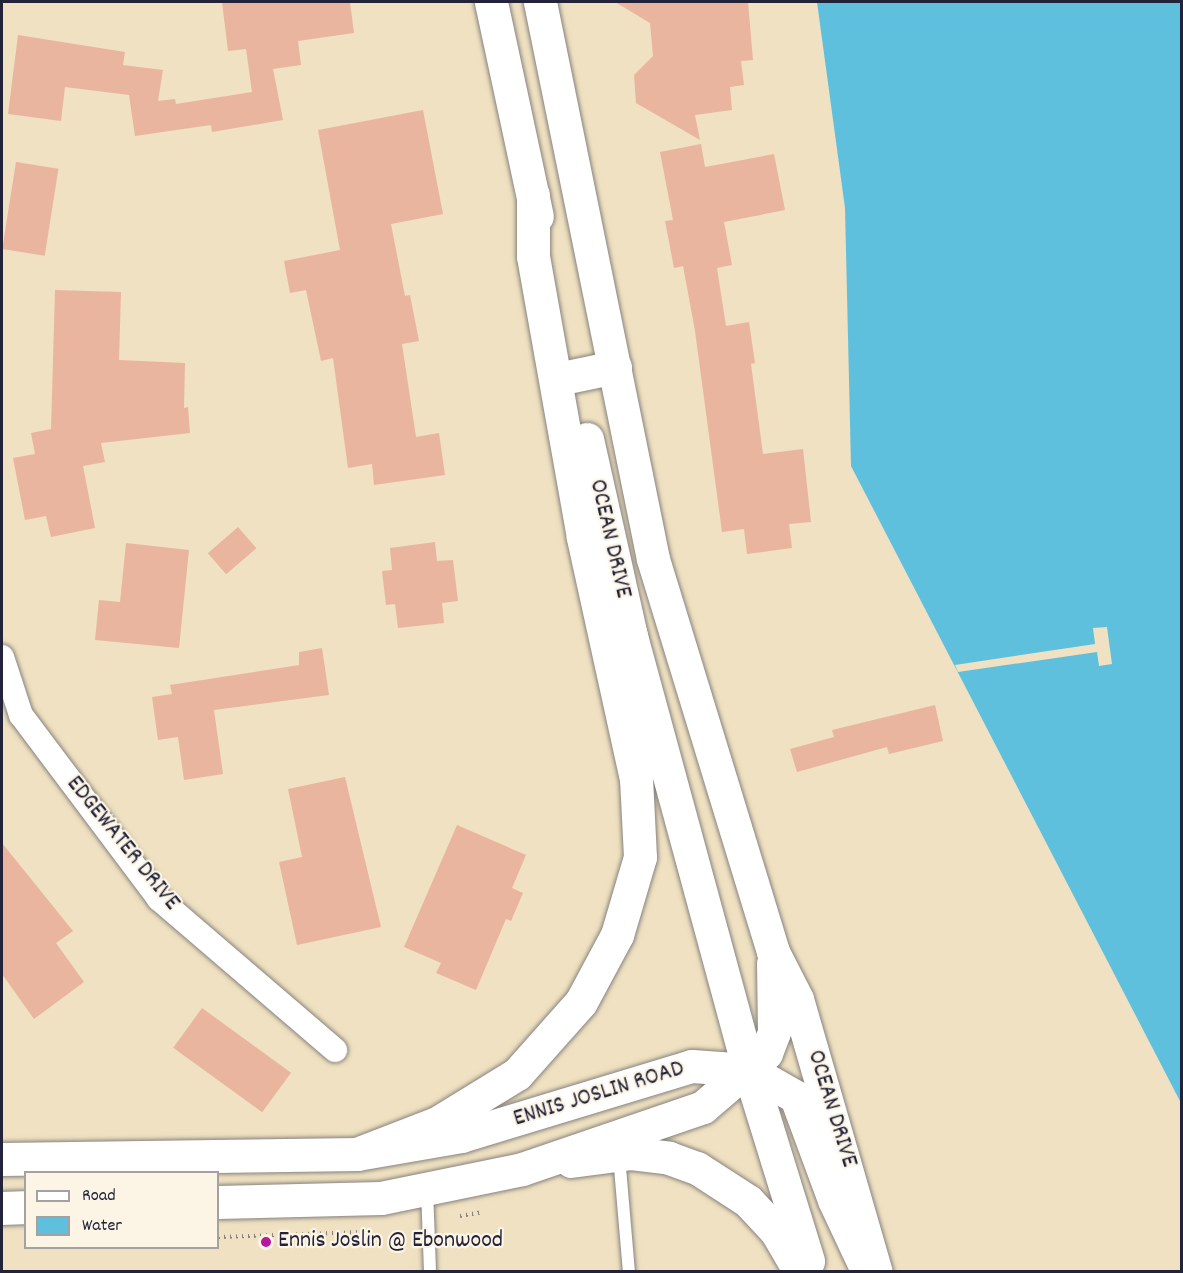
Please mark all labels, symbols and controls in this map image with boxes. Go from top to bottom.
street label: OCEAN DRIVE [581,477,637,601]
street label: EDGEWATER DRIVE [59,771,185,917]
street label: OCEAN DRIVE [800,1047,862,1171]
street label: ENNIS JOSLIN ROAD [510,1055,688,1135]
legend [24,1171,219,1249]
text: Road [82,1184,116,1209]
text: Water [82,1214,122,1239]
place label: Ennis Joslin @ Ebonwood [278,1228,503,1256]
marker: Ennis Joslin @ Ebonwood [259,1235,273,1249]

